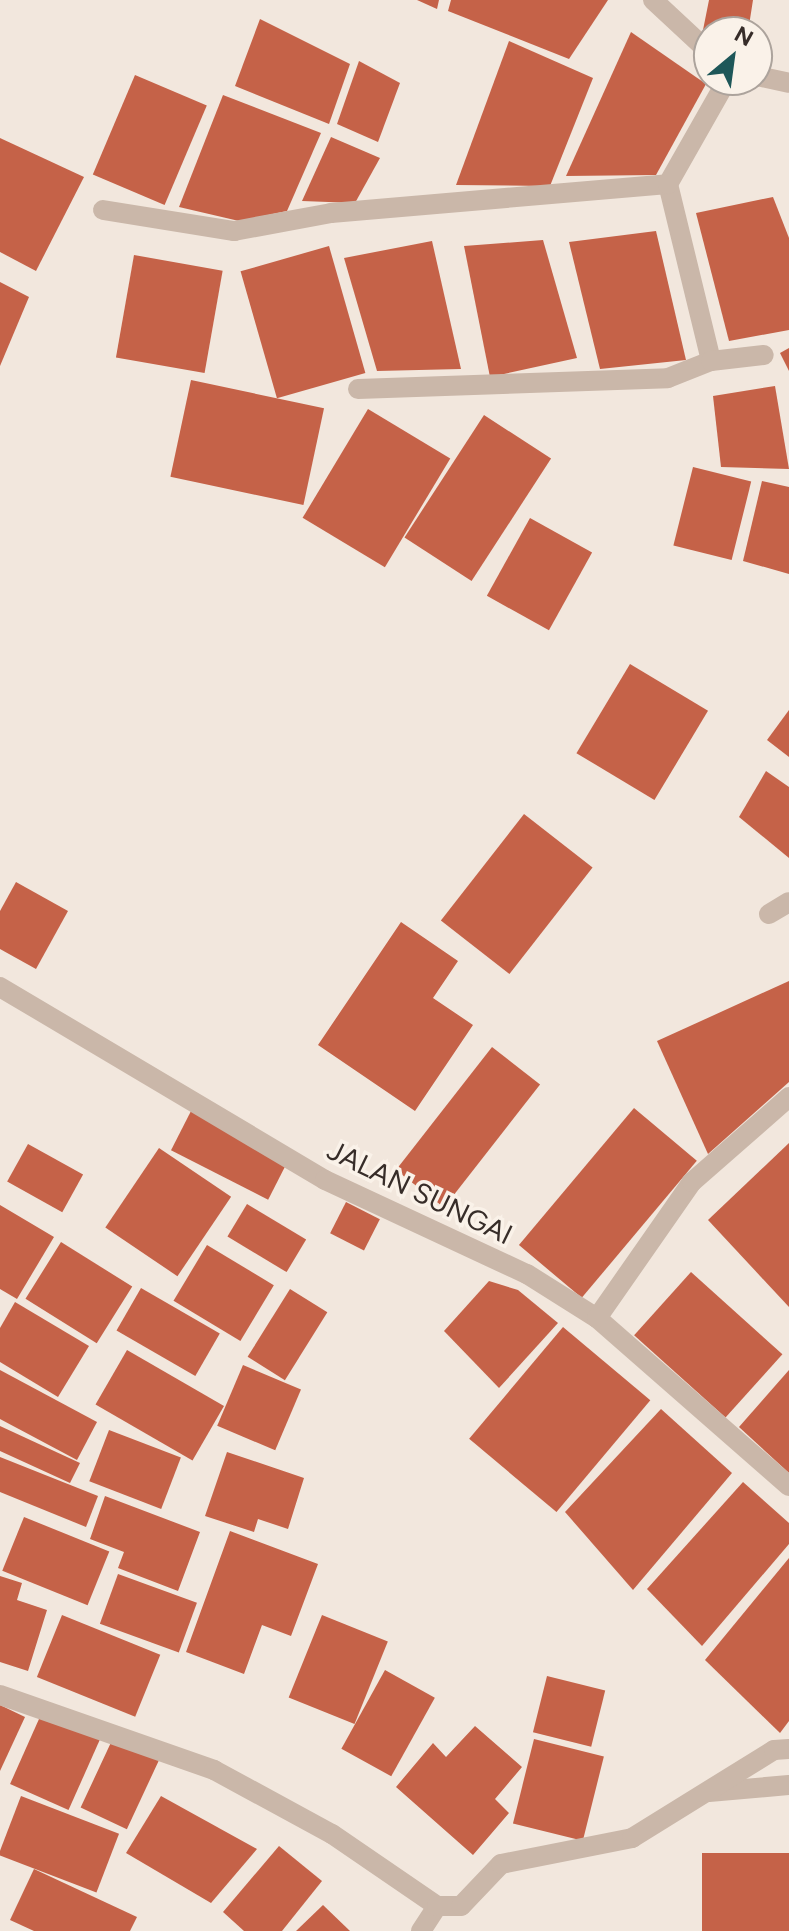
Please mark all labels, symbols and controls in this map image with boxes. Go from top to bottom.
north arrow [693,16,773,96]
text: N [730,20,758,52]
street label: JALAN SUNGAI [322,1133,518,1251]

